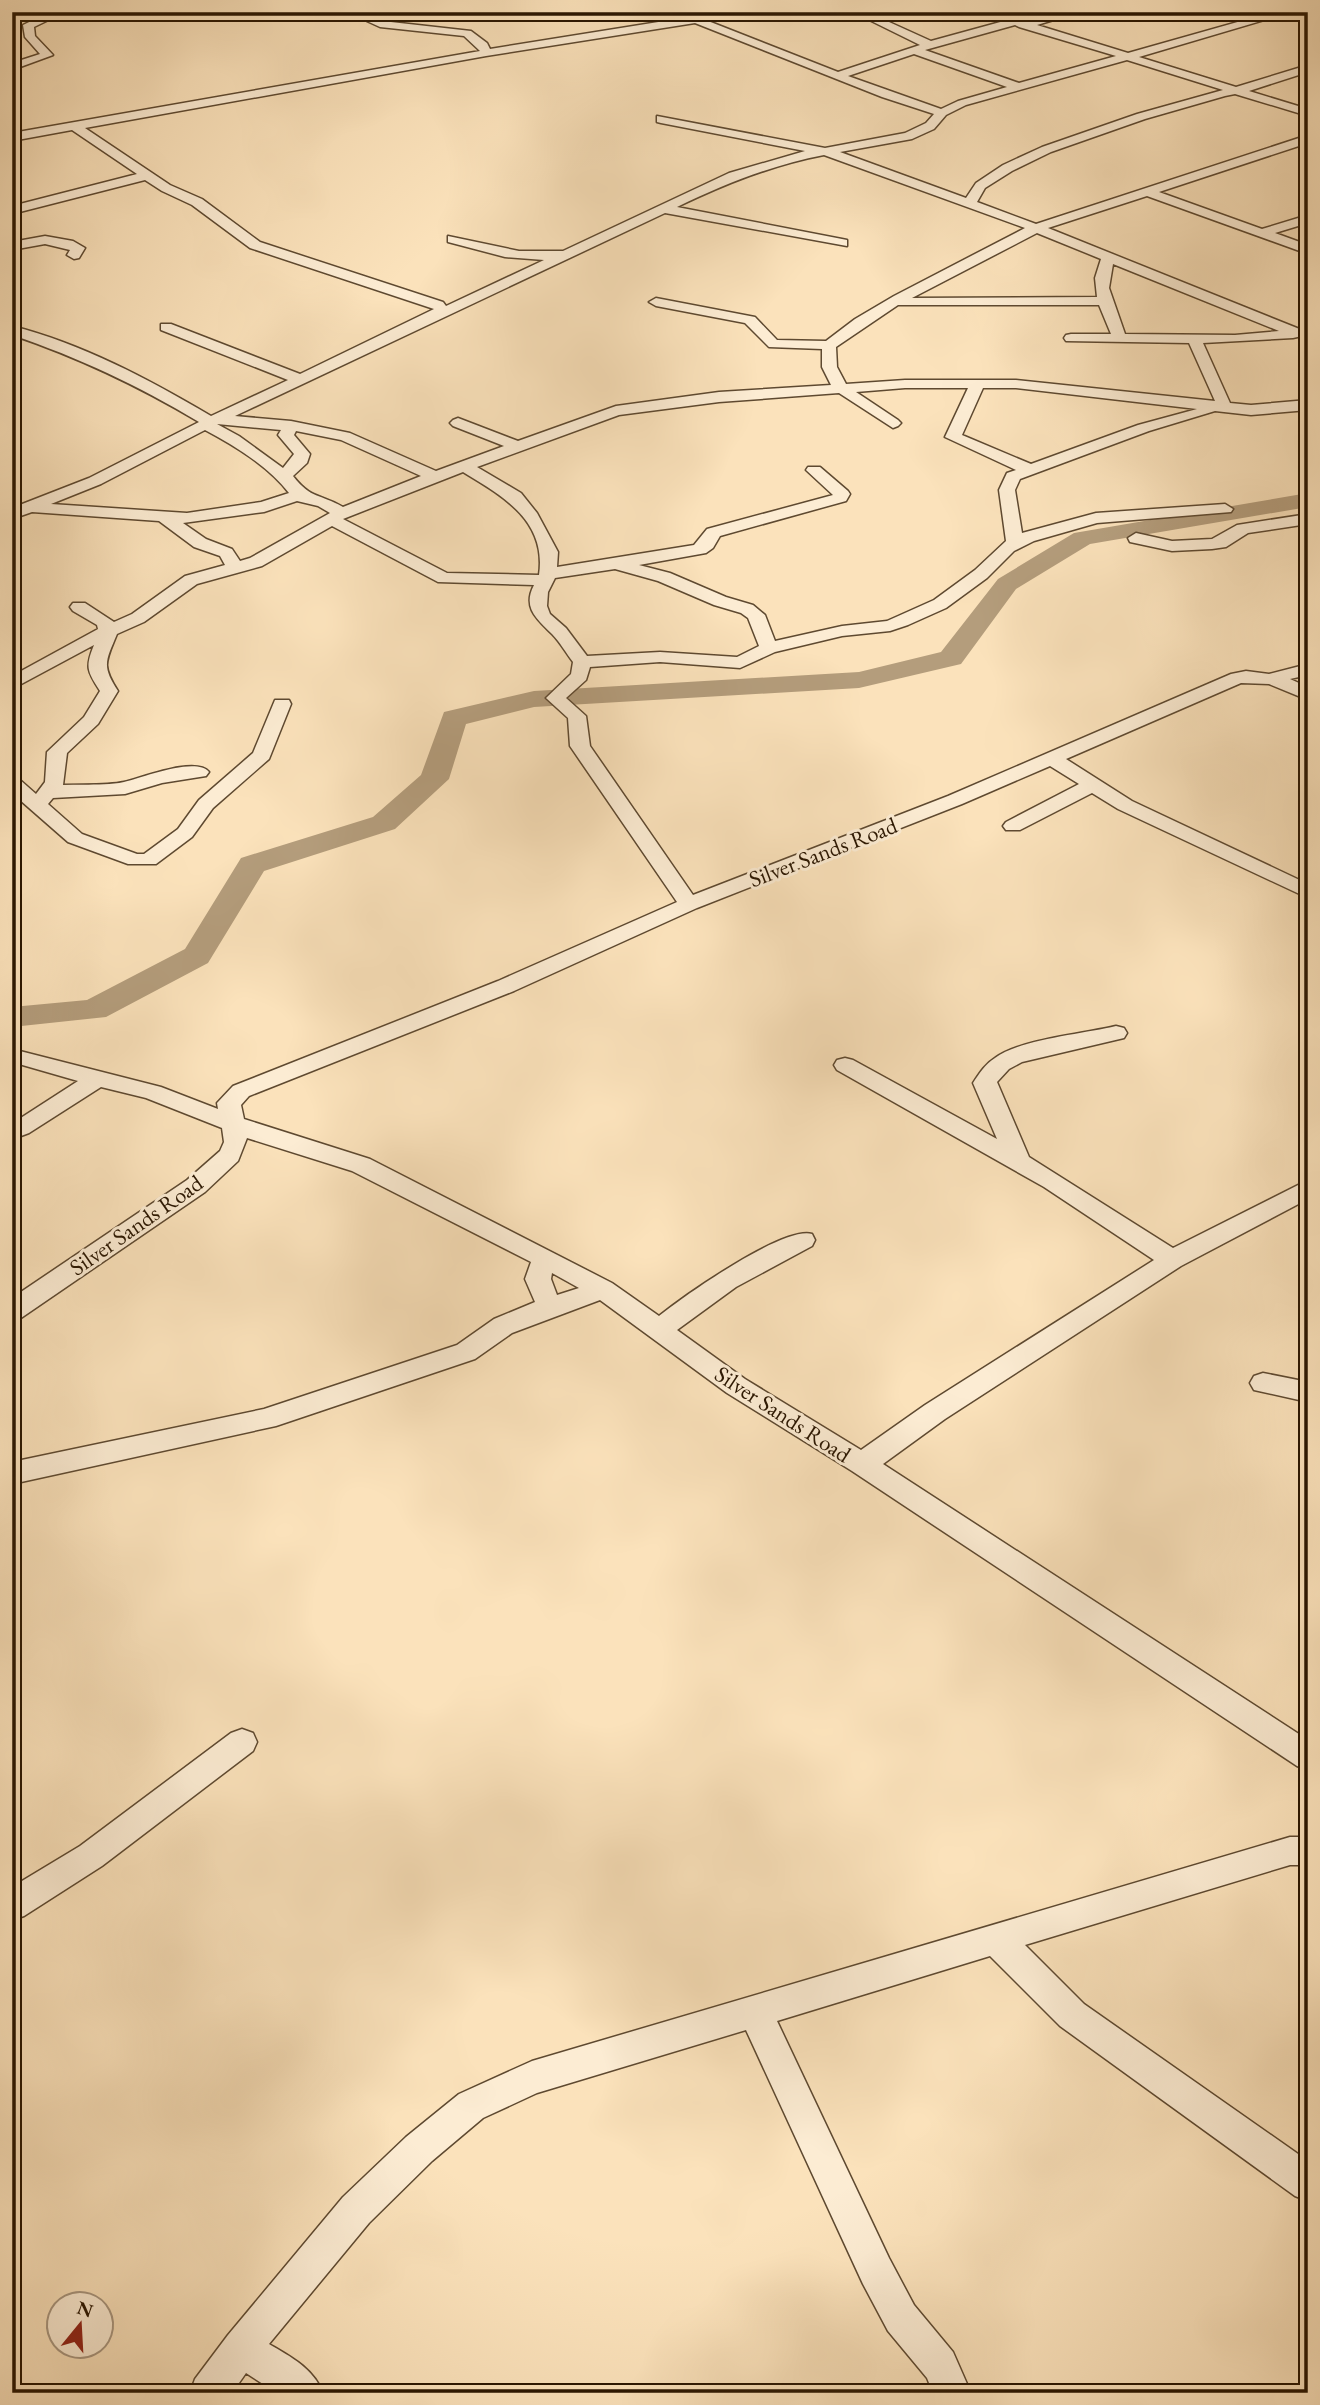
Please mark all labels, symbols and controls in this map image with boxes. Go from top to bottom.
street label: Silver Sands Road [745,810,902,894]
street label: Silver Sands Road [63,1168,209,1282]
street label: Silver Sands Road [709,1359,857,1469]
north arrow [46,2290,116,2360]
text: N [74,2295,97,2324]

